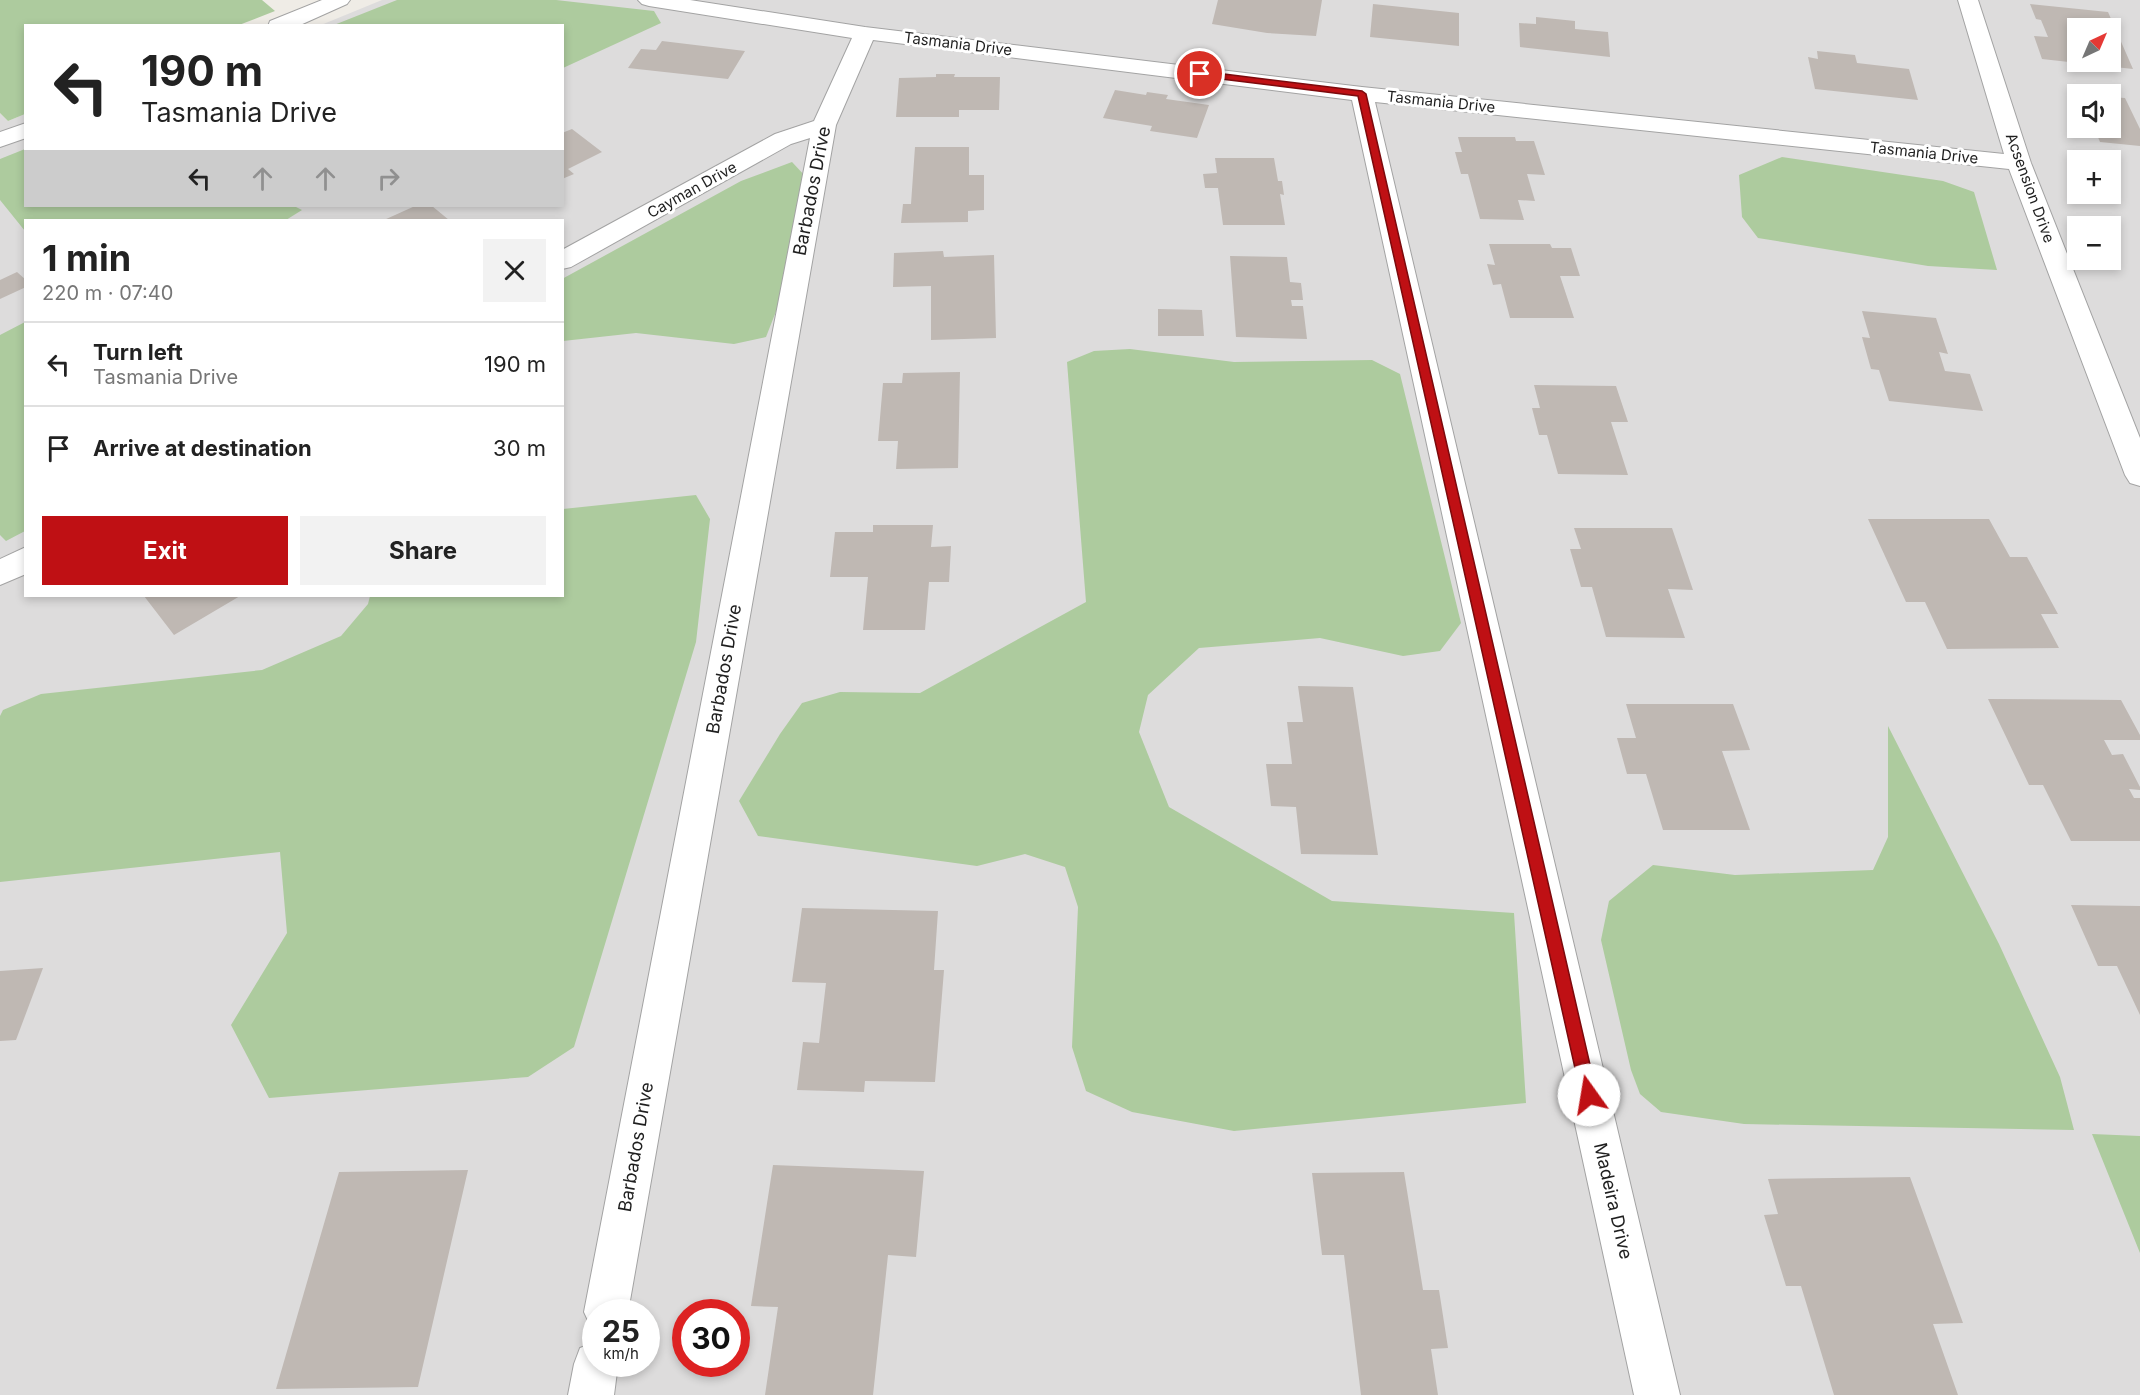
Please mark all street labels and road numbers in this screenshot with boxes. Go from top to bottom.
street label: Tasmania Drive [903,27,1013,60]
street label: Tasmania Drive [1386,86,1496,117]
street label: Barbados Drive [789,124,834,257]
street label: Acsension Drive [2002,130,2059,245]
street label: Tasmania Drive [1869,137,1979,168]
street label: Cayman Drive [644,157,740,222]
street label: Barbados Drive [702,602,745,735]
street label: Barbados Drive [614,1080,657,1213]
street label: Madeira Drive [1590,1141,1637,1261]

